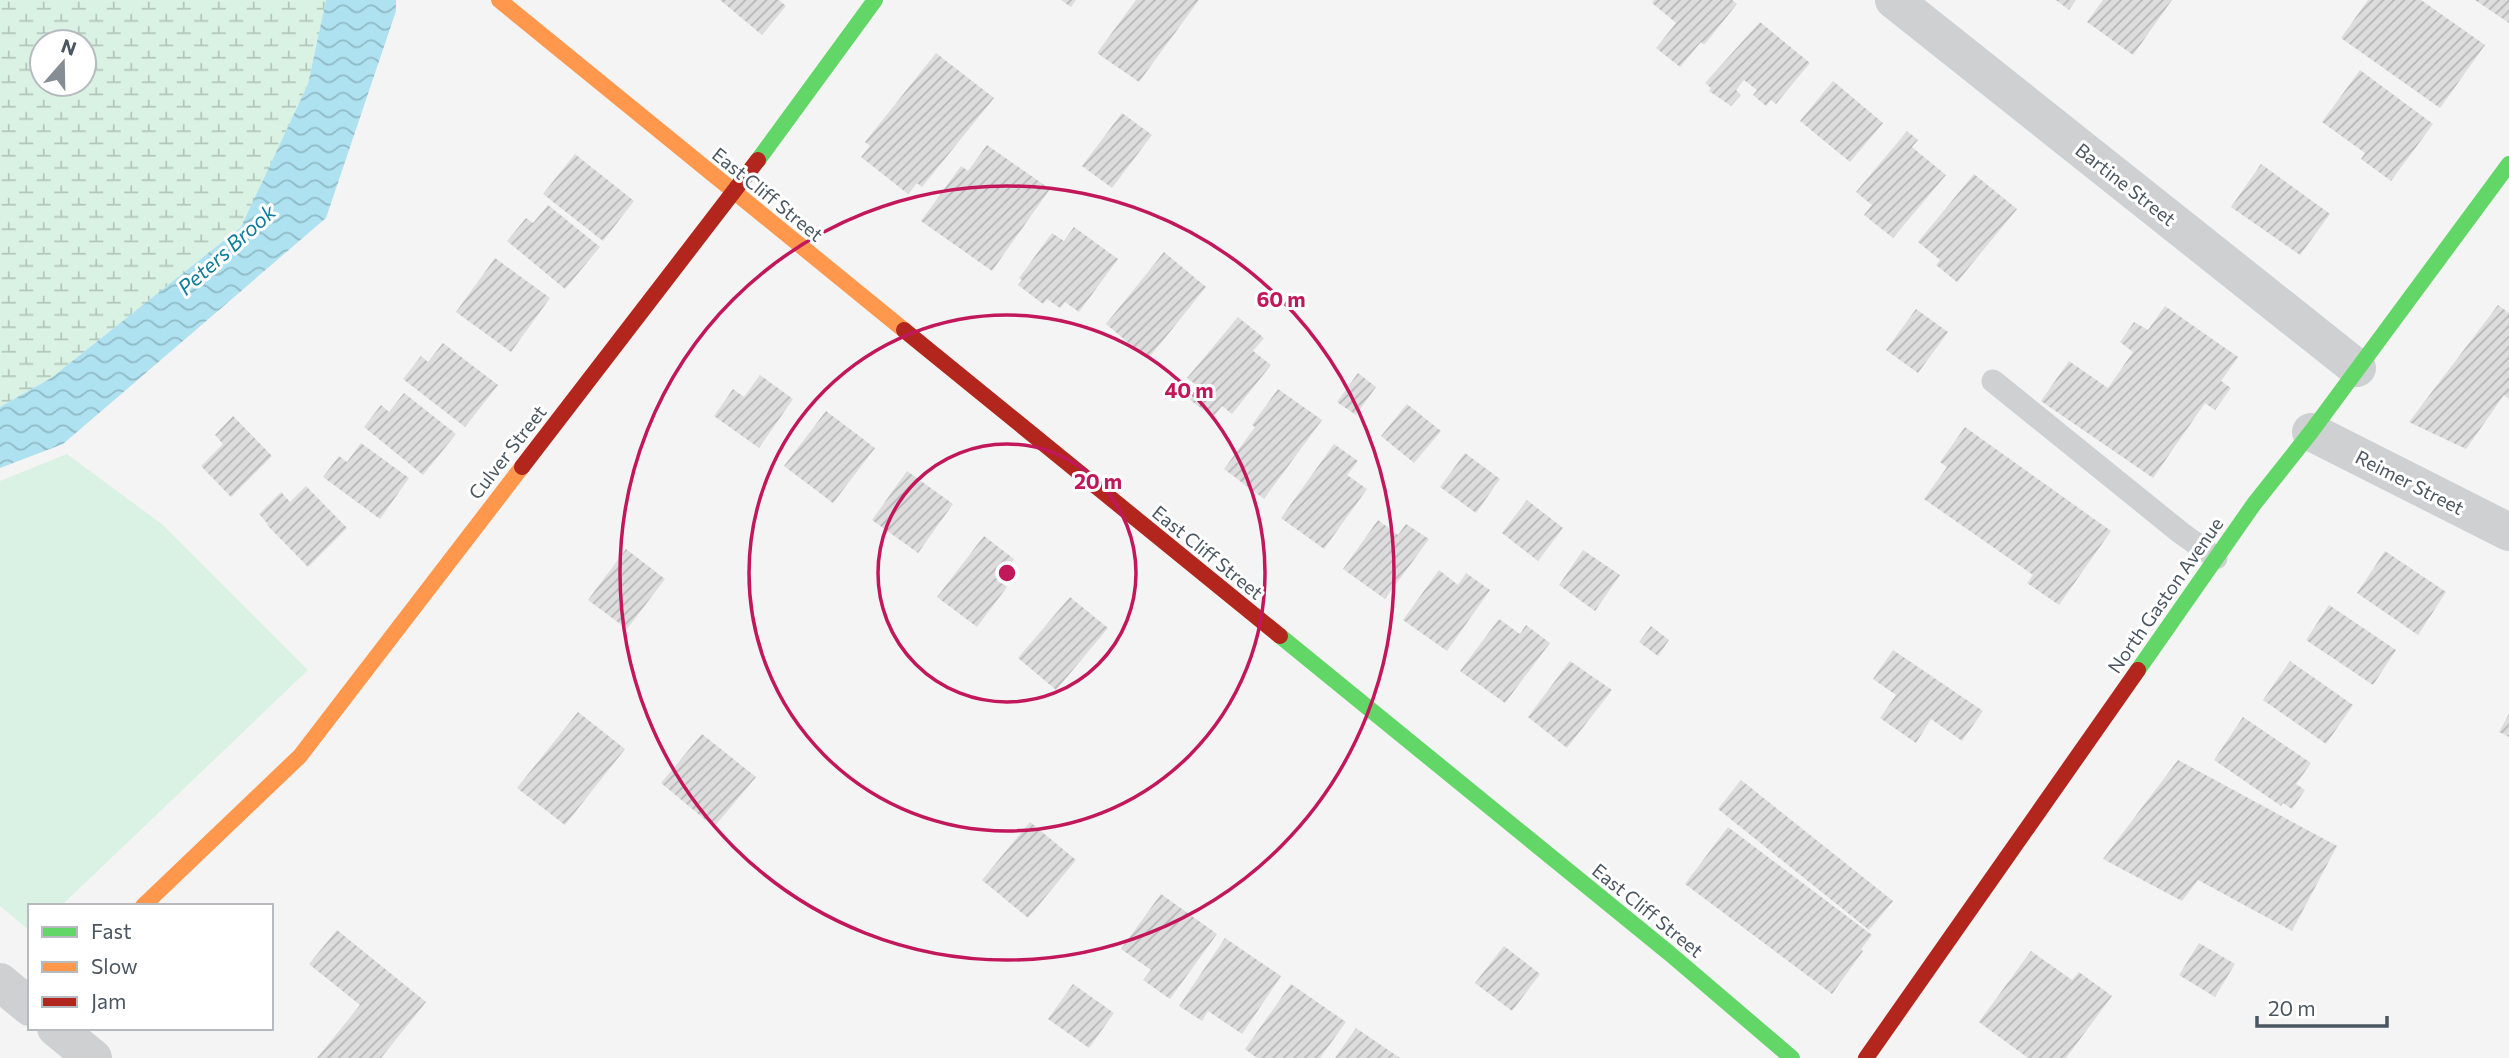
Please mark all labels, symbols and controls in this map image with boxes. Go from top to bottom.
north arrow [28,28,98,98]
text: N [58,33,80,60]
street label: Bartine Street [2071,138,2181,230]
street label: East Cliff Street [708,142,828,246]
water label: Peters Brook [172,198,281,299]
text: 60 m [1256,286,1306,311]
text: 40 m [1164,377,1214,402]
street label: Culver Street [463,400,551,504]
street label: Reimer Street [2352,445,2468,519]
text: 20 m [1074,468,1122,493]
street label: East Cliff Street [1148,500,1268,604]
street label: North Gaston Avenue [2103,513,2227,677]
centre of rings [995,561,1019,585]
street label: East Cliff Street [1588,858,1708,962]
legend [28,904,273,1030]
text: Fast [91,918,132,943]
text: Slow [91,953,138,978]
scale bar [2257,984,2386,1028]
text: Jam [91,988,126,1013]
text: 20 m [2268,995,2316,1020]

